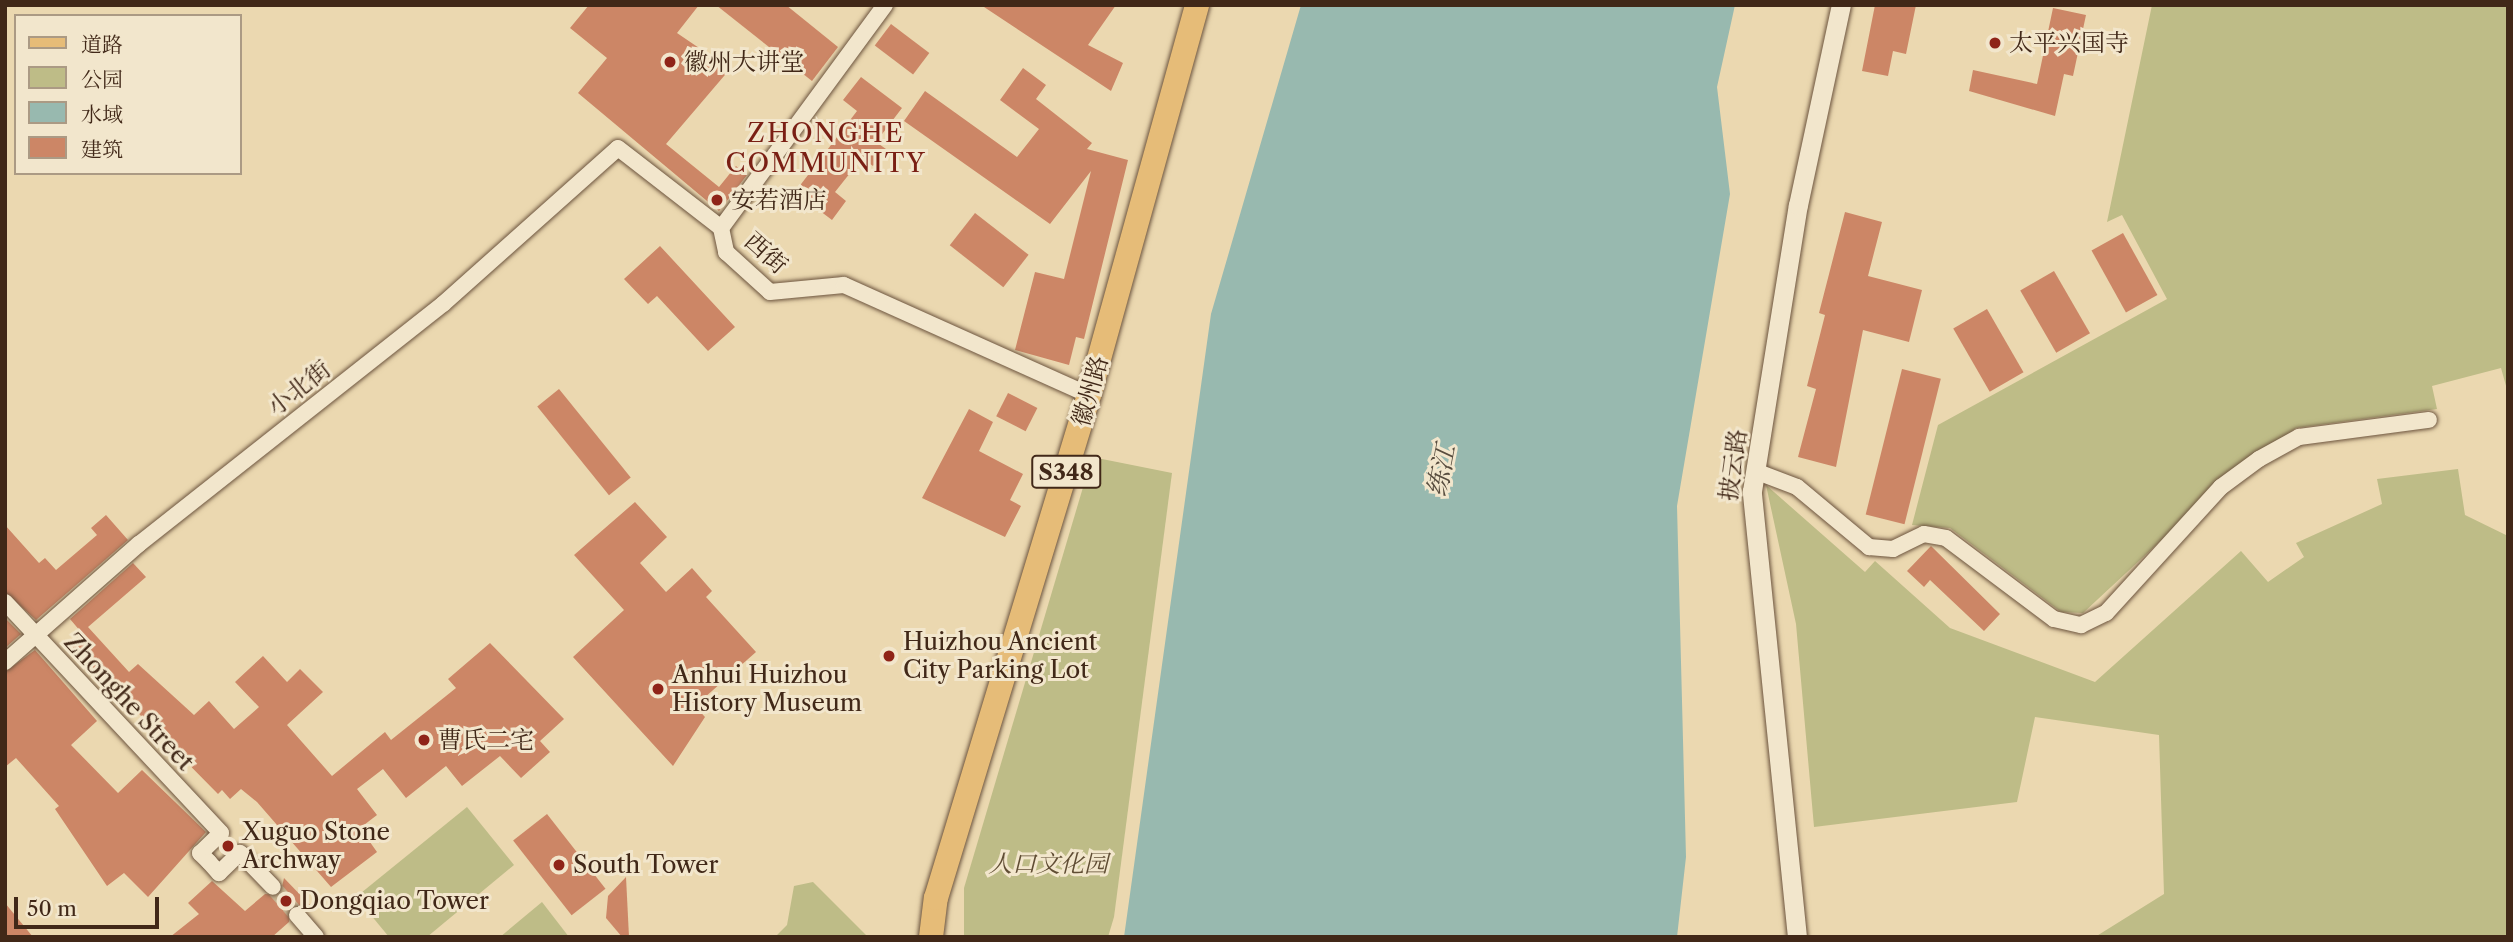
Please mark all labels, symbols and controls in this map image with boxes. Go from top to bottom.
legend [14,14,242,175]
place label: 太平兴国寺 [2009,29,2129,57]
text: 道路 [81,32,123,57]
marker: 太平兴国寺 [1987,35,2003,51]
place label: 徽州大讲堂 [684,48,804,76]
marker: 徽州大讲堂 [662,54,678,70]
text: 公园 [81,67,123,92]
text: 水域 [81,102,123,127]
district label: ZHONGHE COMMUNITY [727,118,925,180]
text: 建筑 [81,137,123,162]
place label: 安若酒店 [731,186,827,214]
marker: 安若酒店 [709,192,725,208]
street label: 西街 [739,226,793,280]
street label: 徽州路 [1066,352,1114,430]
street label: 小北街 [262,354,336,422]
street label: 披云路 [1714,427,1752,503]
water label: 练江 [1422,443,1462,499]
road number: S348 [1031,452,1101,492]
street label: Zhonghe Street [58,628,200,776]
place label: Huizhou Ancient City Parking Lot [903,628,1098,684]
marker: Huizhou Ancient City Parking Lot [881,648,897,664]
place label: Anhui Huizhou History Museum [672,661,863,717]
marker: Anhui Huizhou History Museum [650,681,666,697]
place label: 曹氏二宅 [438,726,534,754]
marker: 曹氏二宅 [416,732,432,748]
place label: Xuguo Stone Archway [242,818,390,874]
marker: Xuguo Stone Archway [220,838,236,854]
park label: 人口文化园 [988,850,1108,878]
place label: South Tower [573,851,719,879]
marker: South Tower [551,857,567,873]
scale bar [18,883,163,927]
place label: Dongqiao Tower [300,887,490,915]
marker: Dongqiao Tower [278,893,294,909]
text: 50 m [27,896,77,921]

